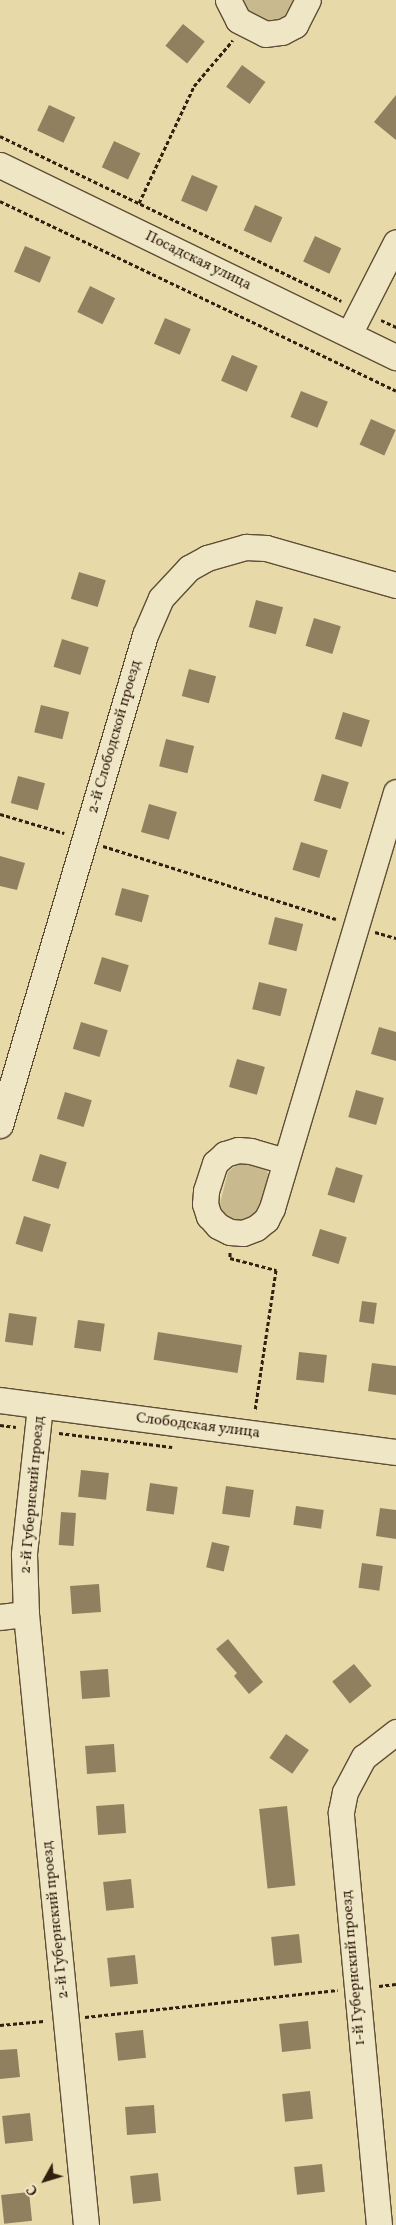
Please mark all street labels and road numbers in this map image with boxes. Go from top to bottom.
street label: Посадская улица [142,227,254,295]
street label: 2-й Слободской проезд [84,658,146,816]
street label: Слободская улица [135,1409,261,1443]
street label: 2-й Губернский проезд [17,1415,49,1575]
street label: 2-й Губернский проезд [39,1840,73,2000]
street label: 1-й Губернский проезд [338,1890,370,2046]

